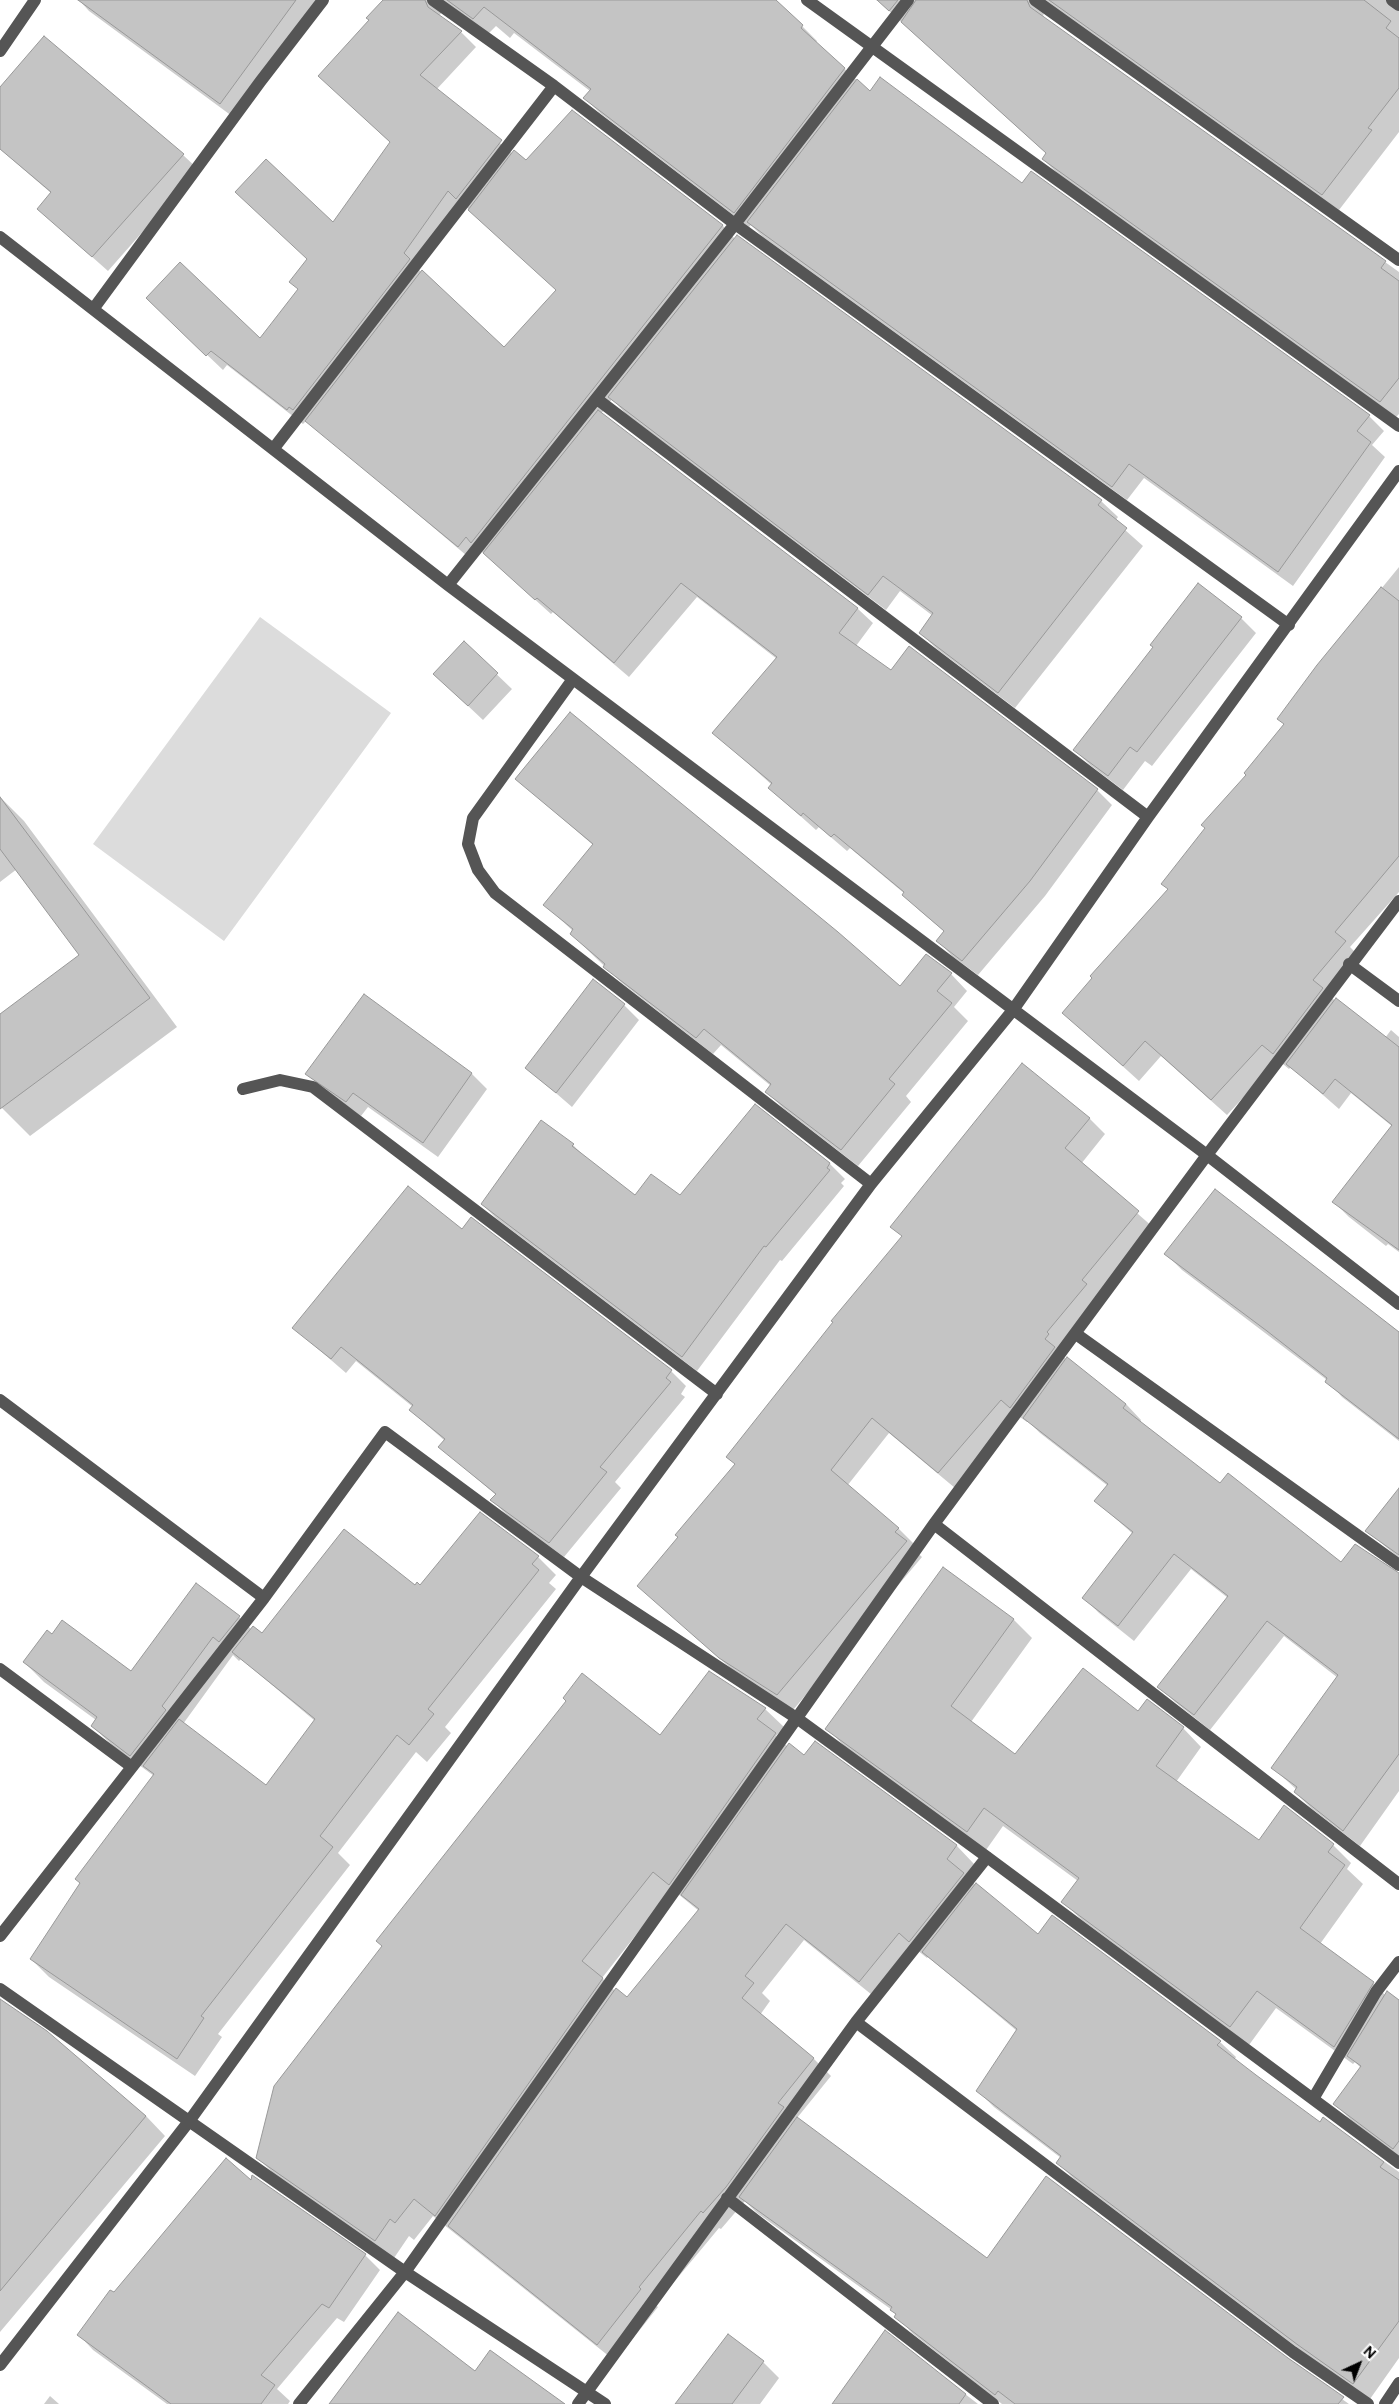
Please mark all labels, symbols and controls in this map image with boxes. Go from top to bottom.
north arrow [1334,2339,1384,2389]
text: N [1360,2343,1379,2363]

